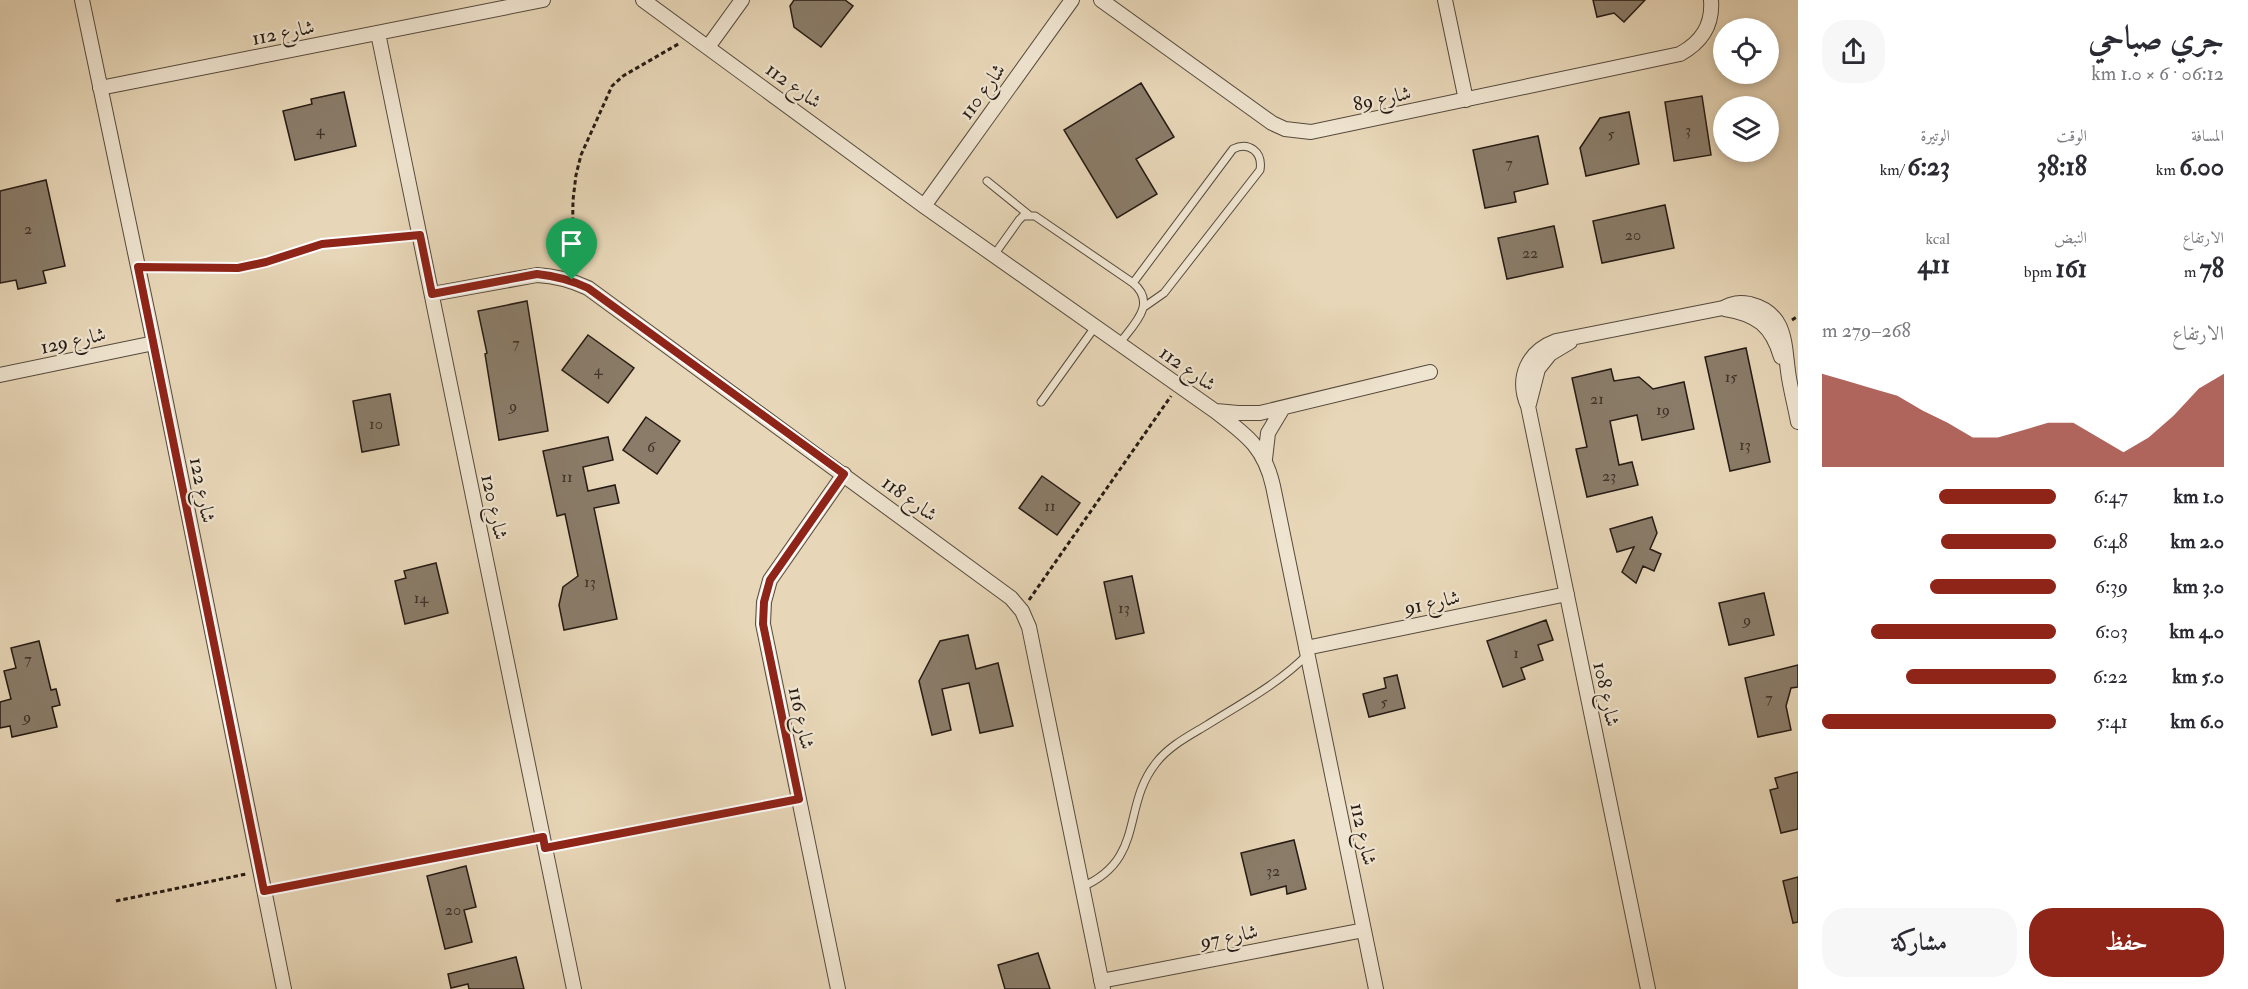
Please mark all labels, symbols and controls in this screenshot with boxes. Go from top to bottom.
street label: شارع 112 [250,14,318,56]
map controls [1713,18,1779,162]
button: locate [1713,18,1779,84]
text: جري صباحي [2088,18,2224,59]
button: share [1822,20,1885,83]
street label: شارع 112 [758,57,827,118]
street label: شارع 110 [954,58,1015,127]
text: 06:12 · 6 × 1.0 km [2091,61,2224,86]
street label: شارع 89 [1351,80,1414,122]
button: layers [1713,96,1779,162]
house number: 4 [316,120,326,140]
house number: 3 [1685,120,1691,140]
house number: 5 [1607,124,1615,144]
text: الوتيرة [1920,126,1950,146]
text: الوقت [2056,126,2087,146]
text: المسافة [2191,126,2224,146]
text: 6:23 [1907,151,1950,183]
text: 38:18 [2037,151,2087,183]
text: 6.00 [2179,151,2224,183]
house number: 7 [1505,153,1513,173]
text: /km [1880,160,1907,180]
text: km [2156,160,2179,180]
pin [546,218,597,280]
house number: 2 [24,219,32,239]
house number: 20 [1625,225,1641,245]
icon: arrive [555,227,588,260]
text: النبض [2054,228,2087,248]
text: الارتفاع [2182,228,2224,248]
text: kcal [1925,229,1950,249]
house number: 22 [1522,243,1538,263]
text: 411 [1917,249,1950,281]
text: 161 [2056,253,2087,285]
text: 78 [2200,253,2224,285]
text: bpm [2024,262,2056,282]
text: m [2184,262,2200,282]
text: 268–279 m [1822,318,1911,343]
street label: شارع 129 [38,321,109,365]
text: الارتفاع [2172,321,2224,346]
house number: 7 [512,333,520,353]
street label: شارع 112 [1152,340,1221,401]
house number: 4 [594,360,604,380]
house number: 15 [1725,367,1737,387]
house number: 21 [1590,389,1604,409]
house number: 9 [508,396,517,416]
house number: 19 [1656,400,1670,420]
house number: 10 [369,414,383,434]
house number: 13 [1739,435,1751,455]
house number: 6 [647,437,656,457]
street label: شارع 122 [179,455,221,526]
house number: 23 [1602,466,1616,486]
house number: 11 [561,467,573,487]
street label: شارع 118 [874,470,942,531]
street label: شارع 120 [470,472,514,543]
text: 6:47 [2093,484,2128,509]
text: 1.0 km [2173,484,2224,509]
house number: 11 [1044,496,1056,516]
text: 6:48 [2093,529,2128,554]
text: 2.0 km [2170,529,2224,554]
house number: 13 [584,572,596,592]
text: 6:39 [2095,574,2128,599]
text: 3.0 km [2173,574,2224,599]
street label: شارع 91 [1400,584,1463,626]
house number: 14 [414,588,430,608]
house number: 13 [1118,598,1130,618]
house number: 9 [1742,610,1751,630]
text: 6:03 [2095,619,2128,644]
text: 4.0 km [2169,619,2224,644]
house number: 1 [1513,643,1519,663]
house number: 7 [24,649,32,669]
street label: شارع 108 [1583,659,1626,730]
text: 6:22 [2093,664,2128,689]
text: 5.0 km [2172,664,2224,689]
street label: شارع 116 [778,685,820,753]
house number: 7 [1765,688,1773,708]
house number: 5 [1380,692,1388,712]
house number: 9 [22,707,31,727]
text: 5:41 [2096,709,2128,734]
text: 6.0 km [2171,709,2224,734]
street label: شارع 112 [1340,801,1382,869]
house number: 32 [1266,861,1280,881]
house number: 20 [445,900,461,920]
button: مشاركة [1822,908,2017,977]
button: حفظ [2029,908,2224,977]
street label: شارع 97 [1196,919,1261,960]

